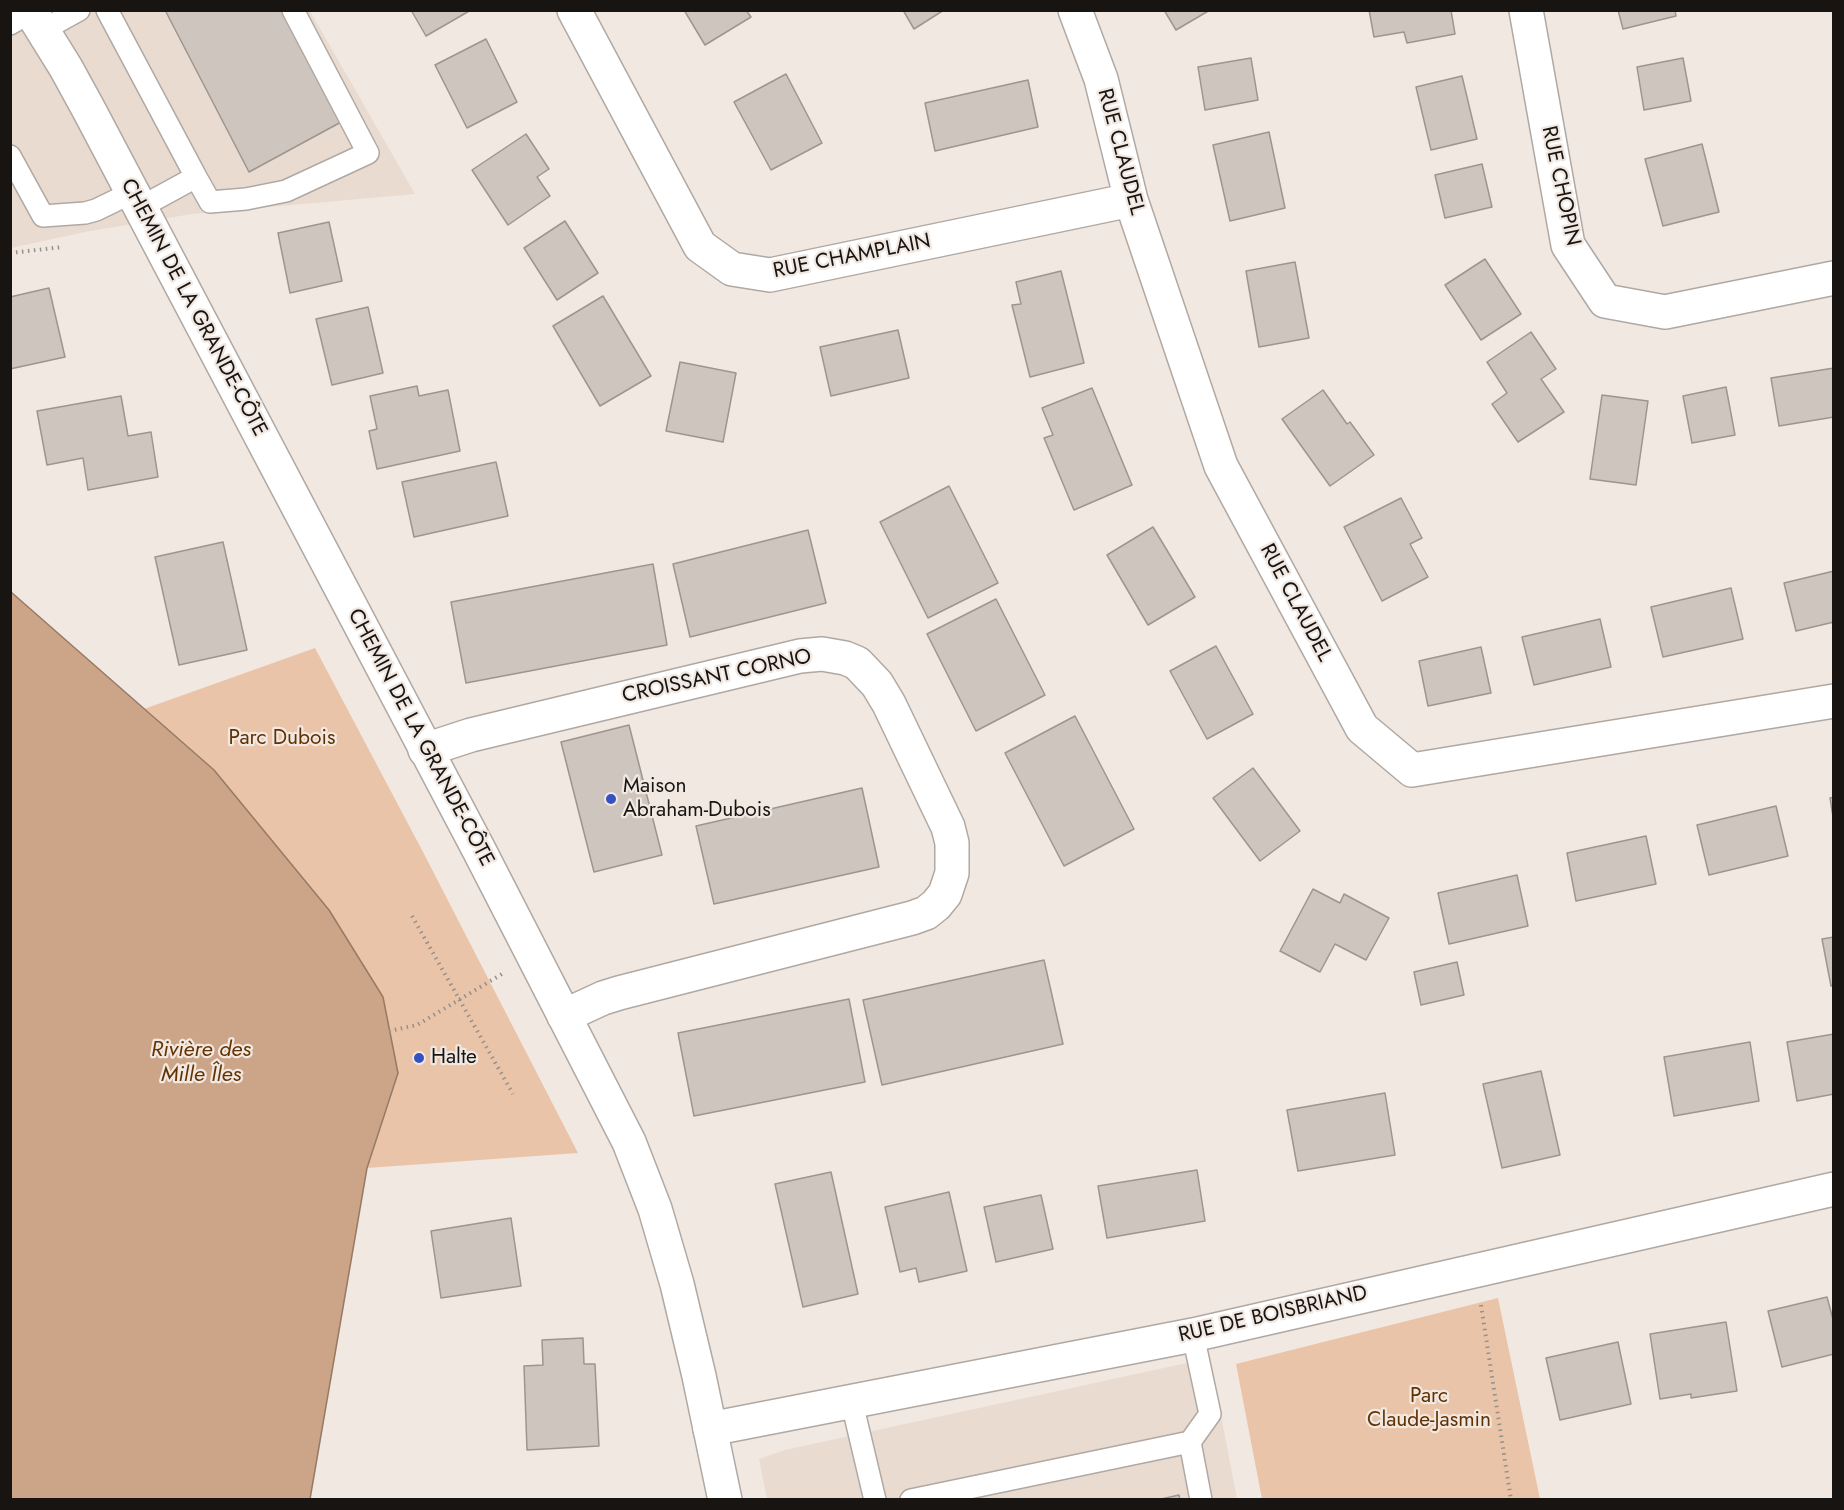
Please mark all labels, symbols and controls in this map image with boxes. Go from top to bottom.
street label: RUE CLAUDEL [1091,86,1149,218]
street label: RUE CHOPIN [1535,124,1585,248]
street label: CHEMIN DE LA GRANDE-CÔTE [114,175,272,441]
street label: RUE CHAMPLAIN [771,229,933,285]
street label: RUE CLAUDEL [1253,540,1337,666]
street label: CHEMIN DE LA GRANDE-CÔTE [341,605,499,871]
street label: CROISSANT CORNO [620,645,814,709]
park label: Parc Dubois [229,726,335,752]
place label: Maison Abraham-Dubois [623,774,771,824]
marker: Maison Abraham-Dubois [604,792,618,806]
water label: Rivière des Mille Îles [151,1038,251,1090]
place label: Halte [431,1045,477,1071]
marker: Halte [412,1051,426,1065]
street label: RUE DE BOISBRIAND [1176,1281,1370,1349]
park label: Parc Claude-Jasmin [1367,1384,1491,1434]

